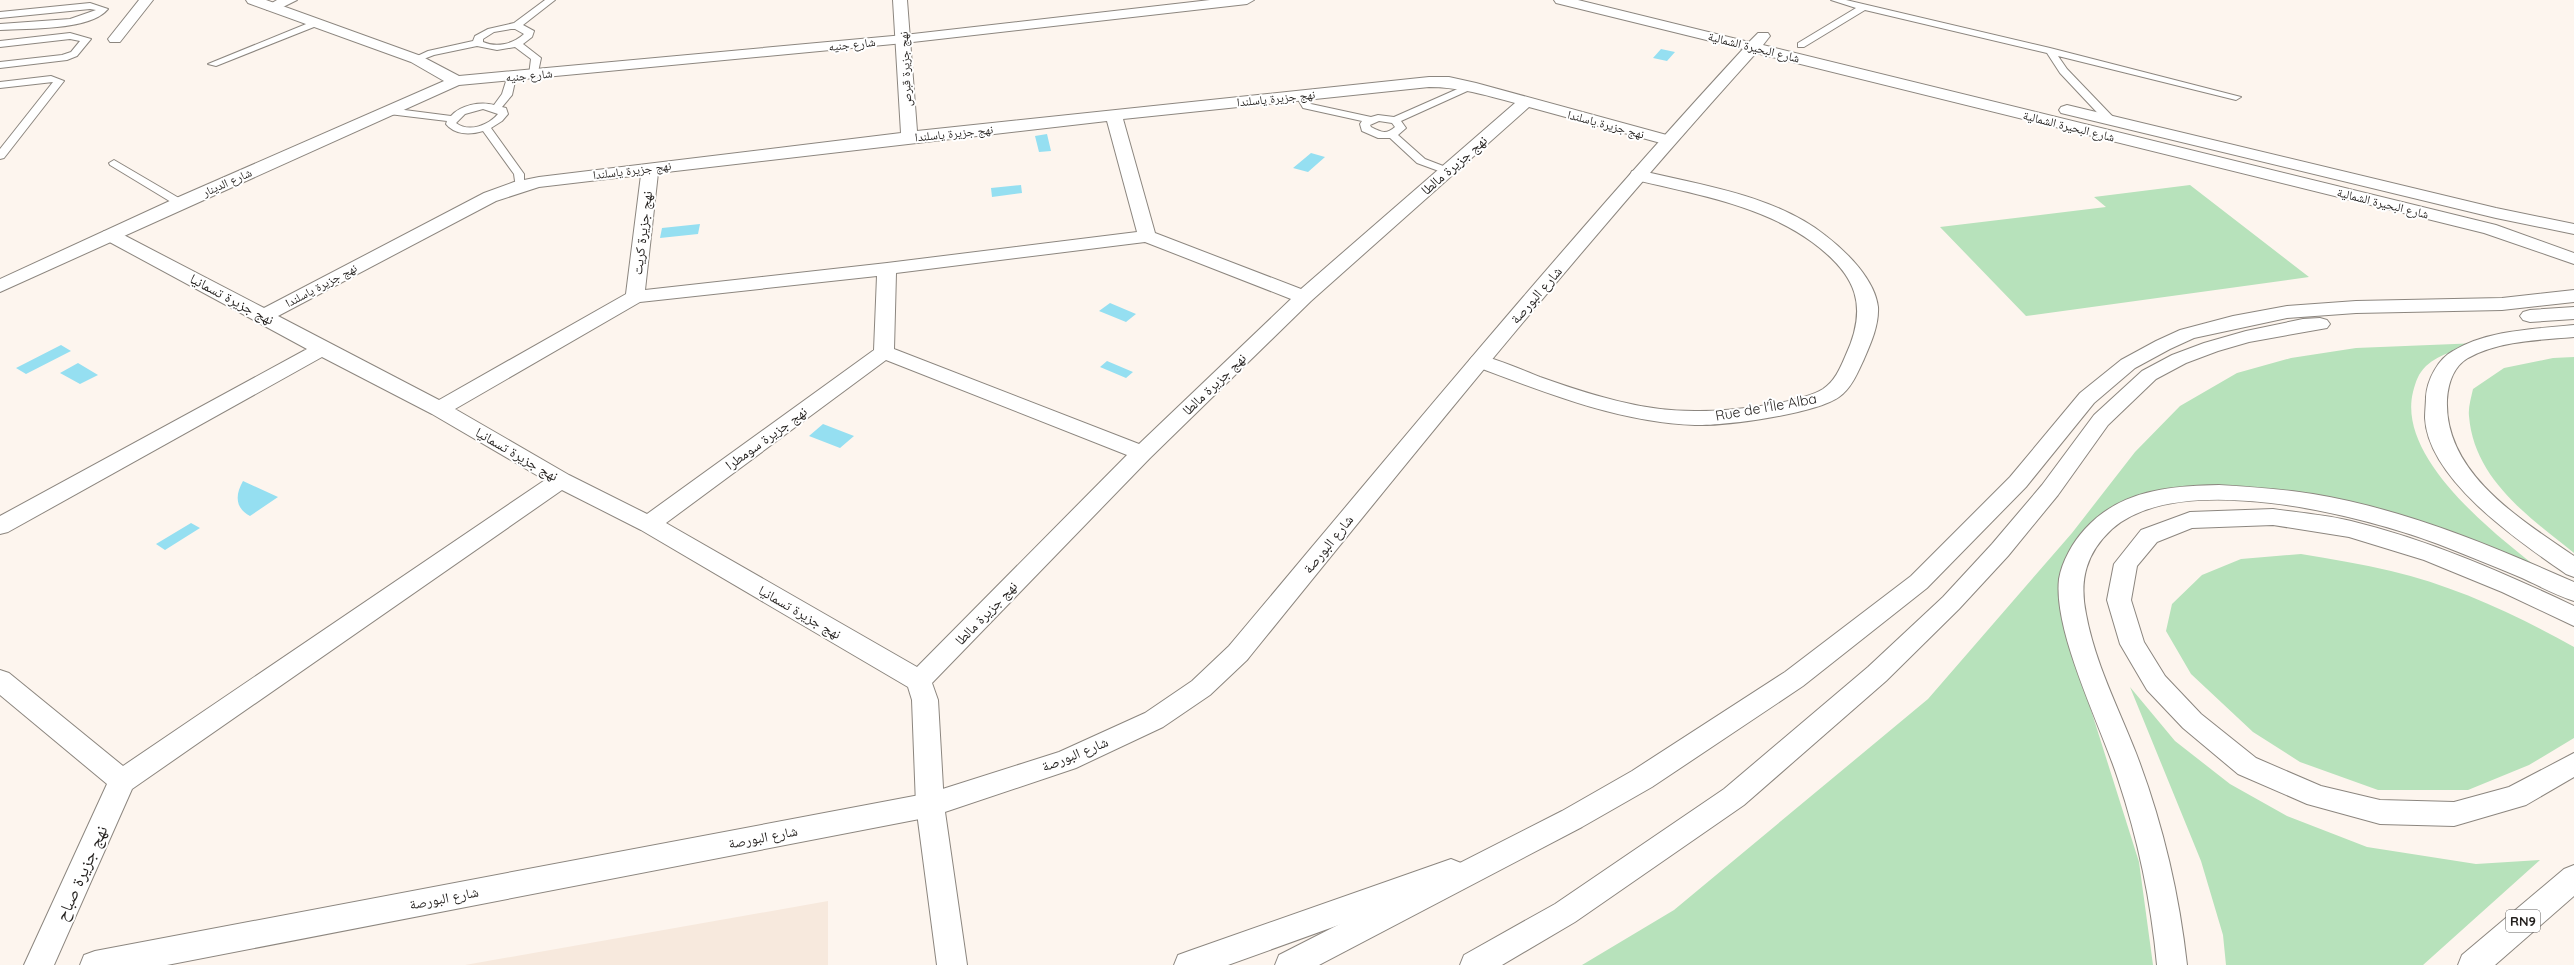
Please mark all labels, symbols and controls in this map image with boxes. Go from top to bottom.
street label: شارع البحيرة الشمالية [1706,28,1801,67]
street label: نهج جزيرة قبرص [896,31,915,107]
street label: شارع جنيه [828,34,876,55]
street label: شارع جنيه [505,65,553,86]
street label: نهج جزيرة ياسلندا [1236,86,1316,110]
street label: نهج جزيرة ياسلندا [1566,107,1646,142]
street label: شارع البحيرة الشمالية [2021,107,2116,146]
street label: نهج جزيرة ياسلندا [914,121,994,145]
street label: نهج جزيرة مالطا [1417,131,1492,199]
street label: نهج جزيرة ياسلندا [592,158,672,182]
street label: شارع الدينار [199,164,255,201]
street label: شارع البحيرة الشمالية [2335,184,2430,223]
street label: نهج جزيرة كريت [628,190,657,276]
street label: نهج جزيرة ياسلندا [283,260,359,310]
street label: شارع البورصة [1506,263,1567,328]
street label: نهج جزيرة تسمانيا [186,269,277,330]
street label: نهج جزيرة مالطا [1178,349,1251,420]
street label: Rue de l'Île Alba [1714,389,1818,425]
street label: نهج جزيرة سومطرا [722,402,811,475]
street label: نهج جزيرة تسمانيا [472,423,562,486]
street label: شارع البورصة [1299,511,1358,578]
street label: نهج جزيرة مالطا [951,577,1022,649]
street label: نهج جزيرة تسمانيا [755,581,845,644]
street label: شارع البورصة [1039,733,1111,776]
street label: شارع البورصة [727,821,799,854]
street label: نهج جزيرة صباح [51,822,113,925]
street label: شارع البورصة [408,882,480,915]
road number: RN9 [2506,910,2540,932]

